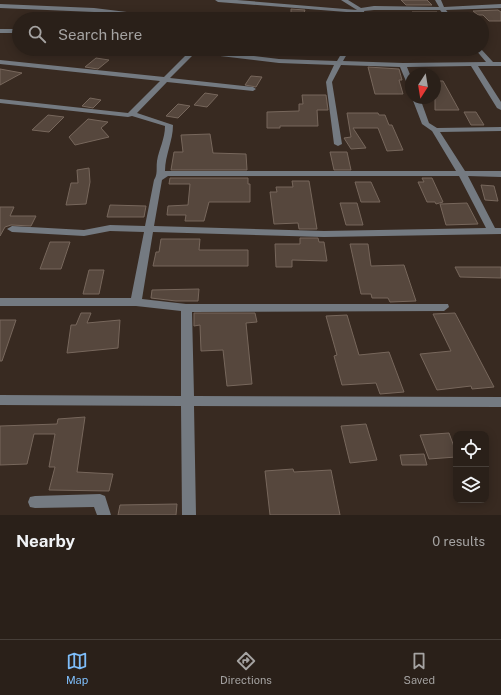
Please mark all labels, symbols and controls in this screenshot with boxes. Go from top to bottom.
search box [12,12,489,56]
icon: search [26,23,48,45]
text: Search here [58,26,142,43]
north arrow [405,68,441,104]
map controls [453,431,489,503]
button: locate [453,431,489,467]
button: layers [453,467,489,503]
text: Nearby [16,531,75,551]
text: 0 results [432,534,485,549]
tab: Map [66,650,88,686]
tab: Directions [220,650,272,686]
tab: Saved [404,650,435,686]

